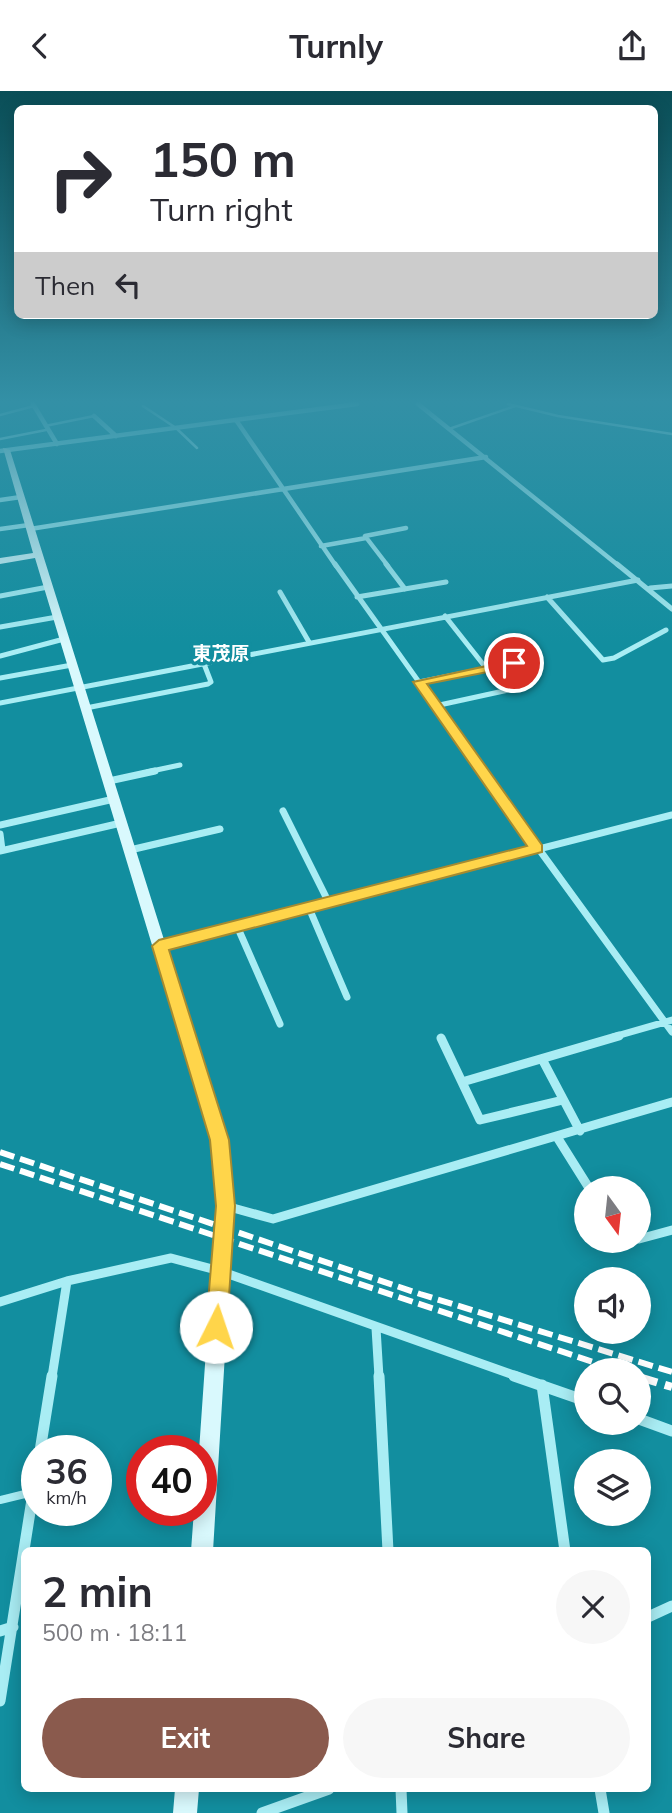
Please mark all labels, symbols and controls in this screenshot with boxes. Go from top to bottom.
text: Turnly [289,26,383,66]
icon: back [21,27,59,65]
icon: share [613,27,651,65]
text: 150 m [150,128,296,189]
icon: right [35,133,126,224]
text: Turn right [150,189,293,229]
icon: left [109,266,147,304]
text: Then [35,269,95,302]
pin [484,633,544,693]
district label: 東茂原 [192,641,250,665]
icon: arrive [495,644,533,682]
north arrow [574,1176,651,1253]
map controls [574,1176,651,1526]
button: sound [574,1267,651,1344]
position arrow [179,1290,253,1364]
button: search [574,1358,651,1435]
speed limit sign: 40 [126,1435,217,1526]
text: 36 [45,1449,88,1493]
button: layers [574,1449,651,1526]
text: km/h [46,1486,87,1509]
text: 2 min [42,1565,153,1618]
button: close [556,1570,630,1644]
text: 500 m · 18:11 [42,1618,187,1647]
button: Exit [42,1698,329,1778]
button: Share [343,1698,630,1778]

